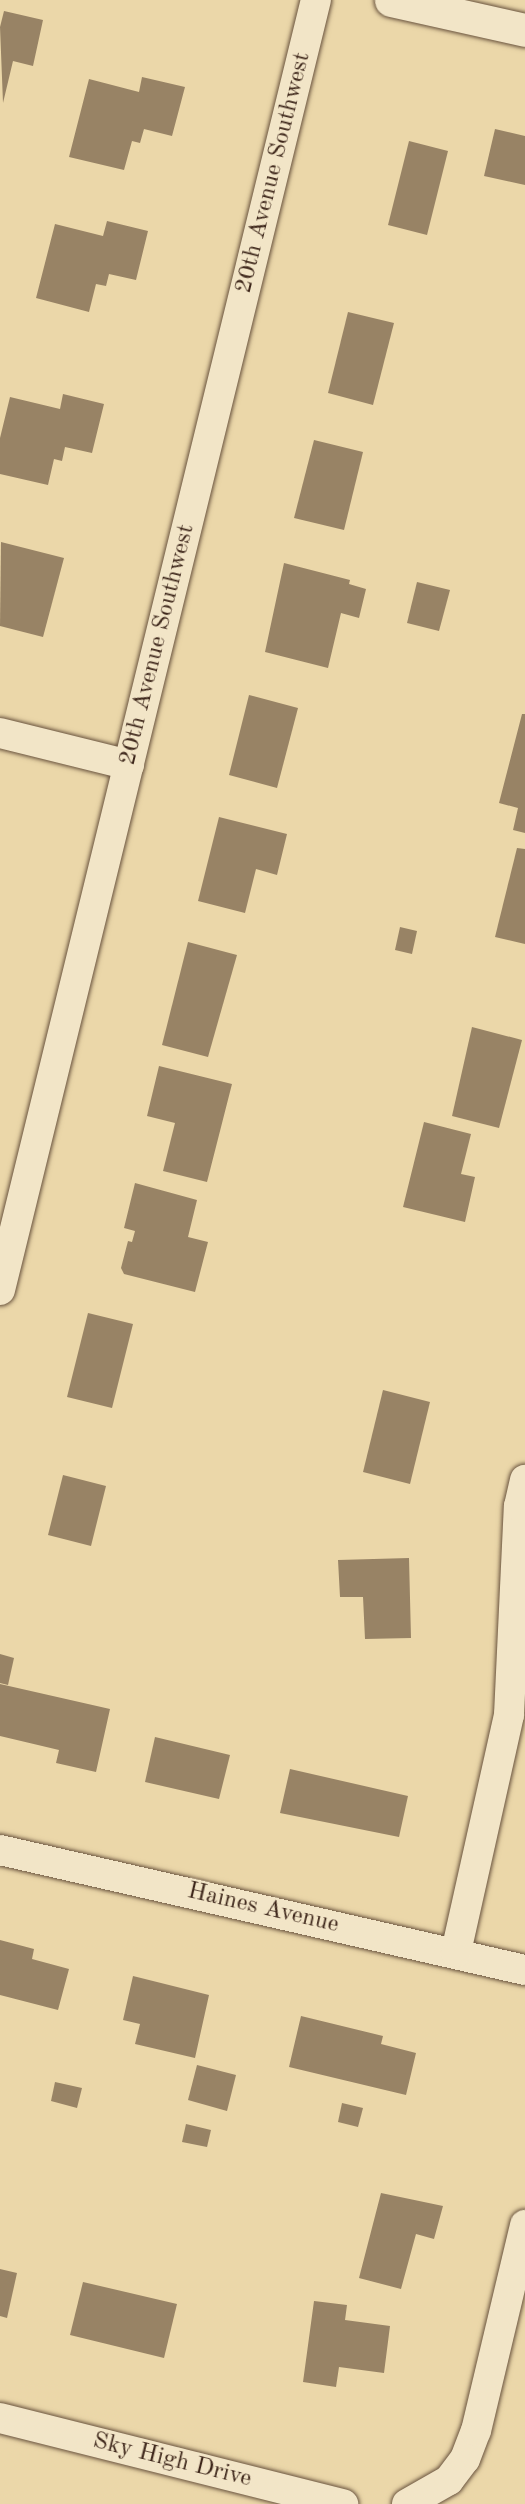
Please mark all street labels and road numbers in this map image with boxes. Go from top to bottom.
street label: 20th Avenue Southwest [230,50,318,296]
street label: 20th Avenue Southwest [114,522,202,768]
street label: Haines Avenue [184,1878,342,1940]
street label: Sky High Drive [90,2427,254,2495]

